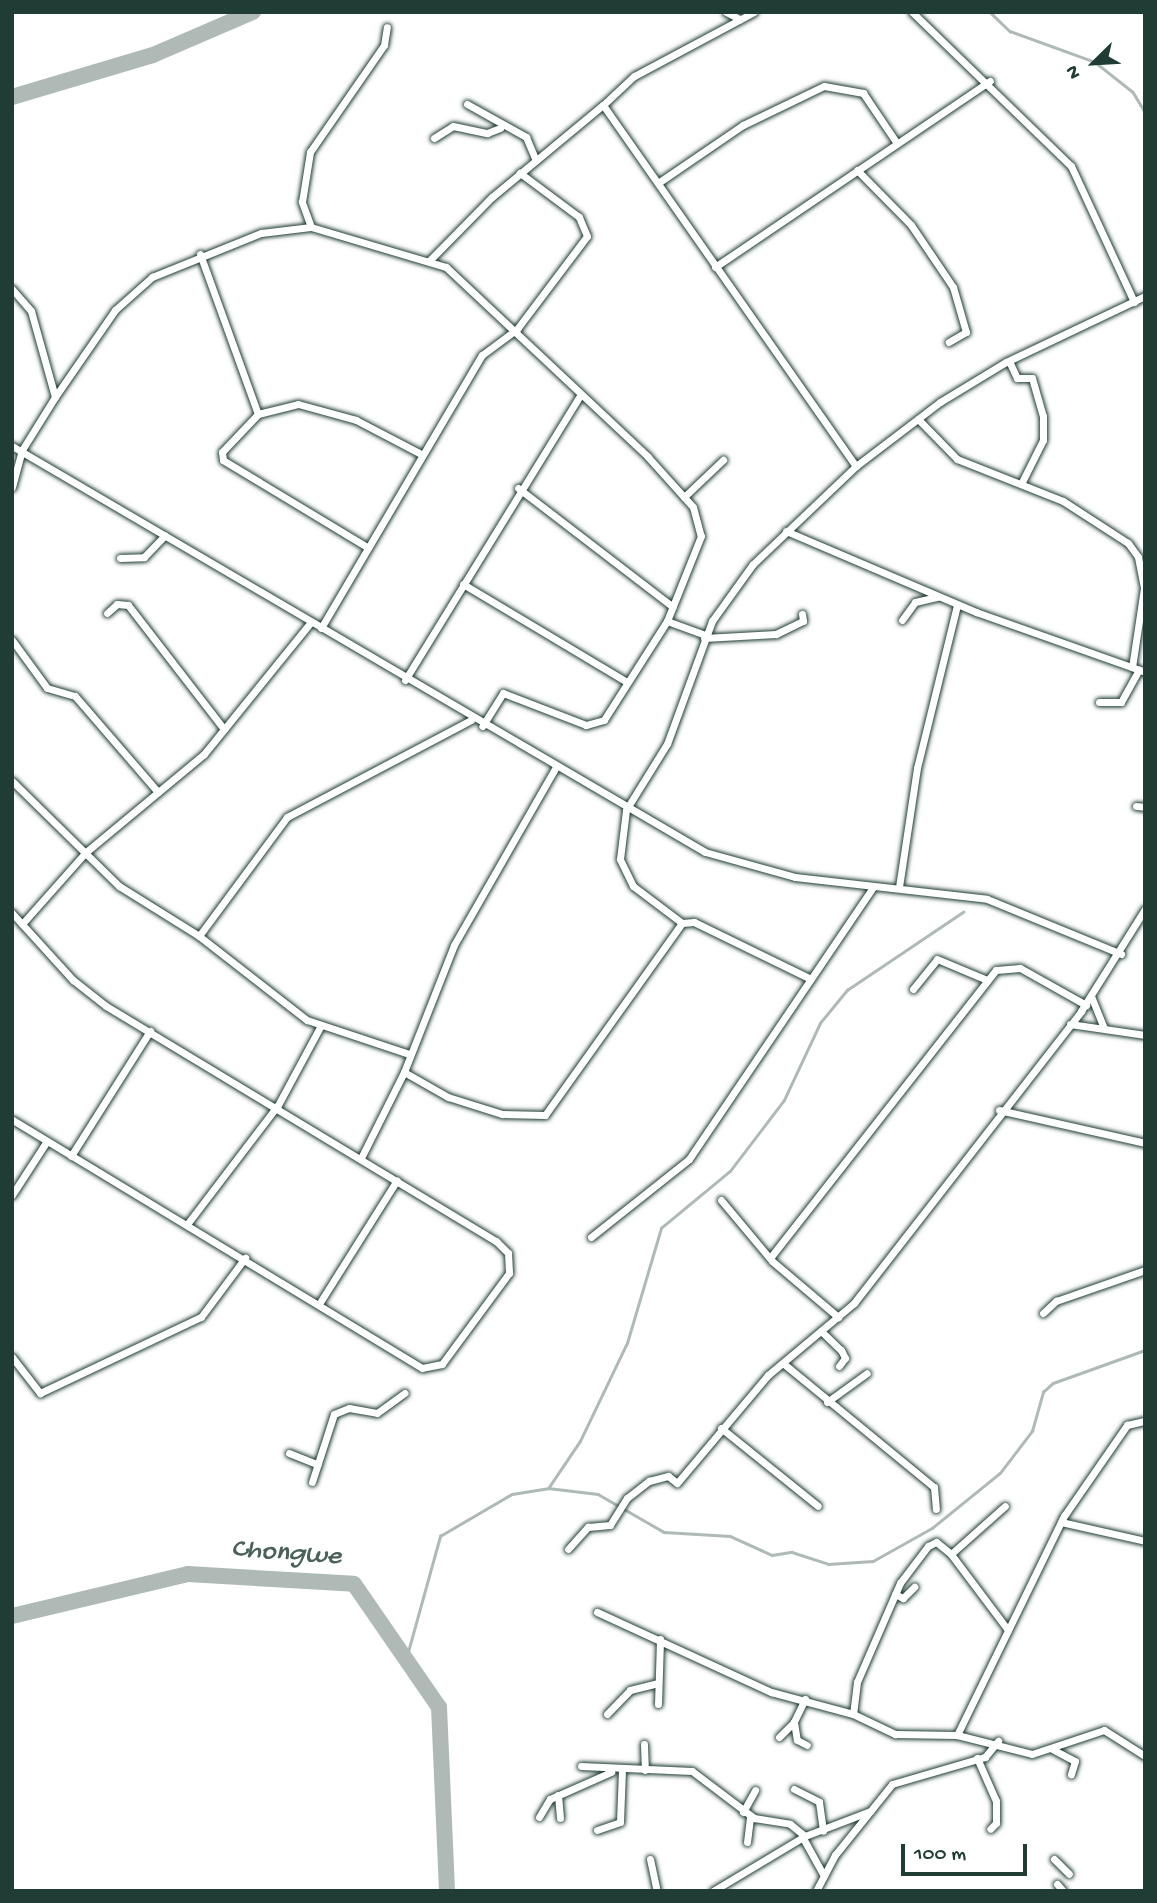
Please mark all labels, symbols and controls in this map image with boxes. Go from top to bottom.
north arrow [1059,28,1129,98]
text: N [1061,61,1087,82]
water label: Chongwe [230,1533,342,1575]
scale bar [905,1829,1031,1873]
text: 100 m [914,1843,966,1868]

